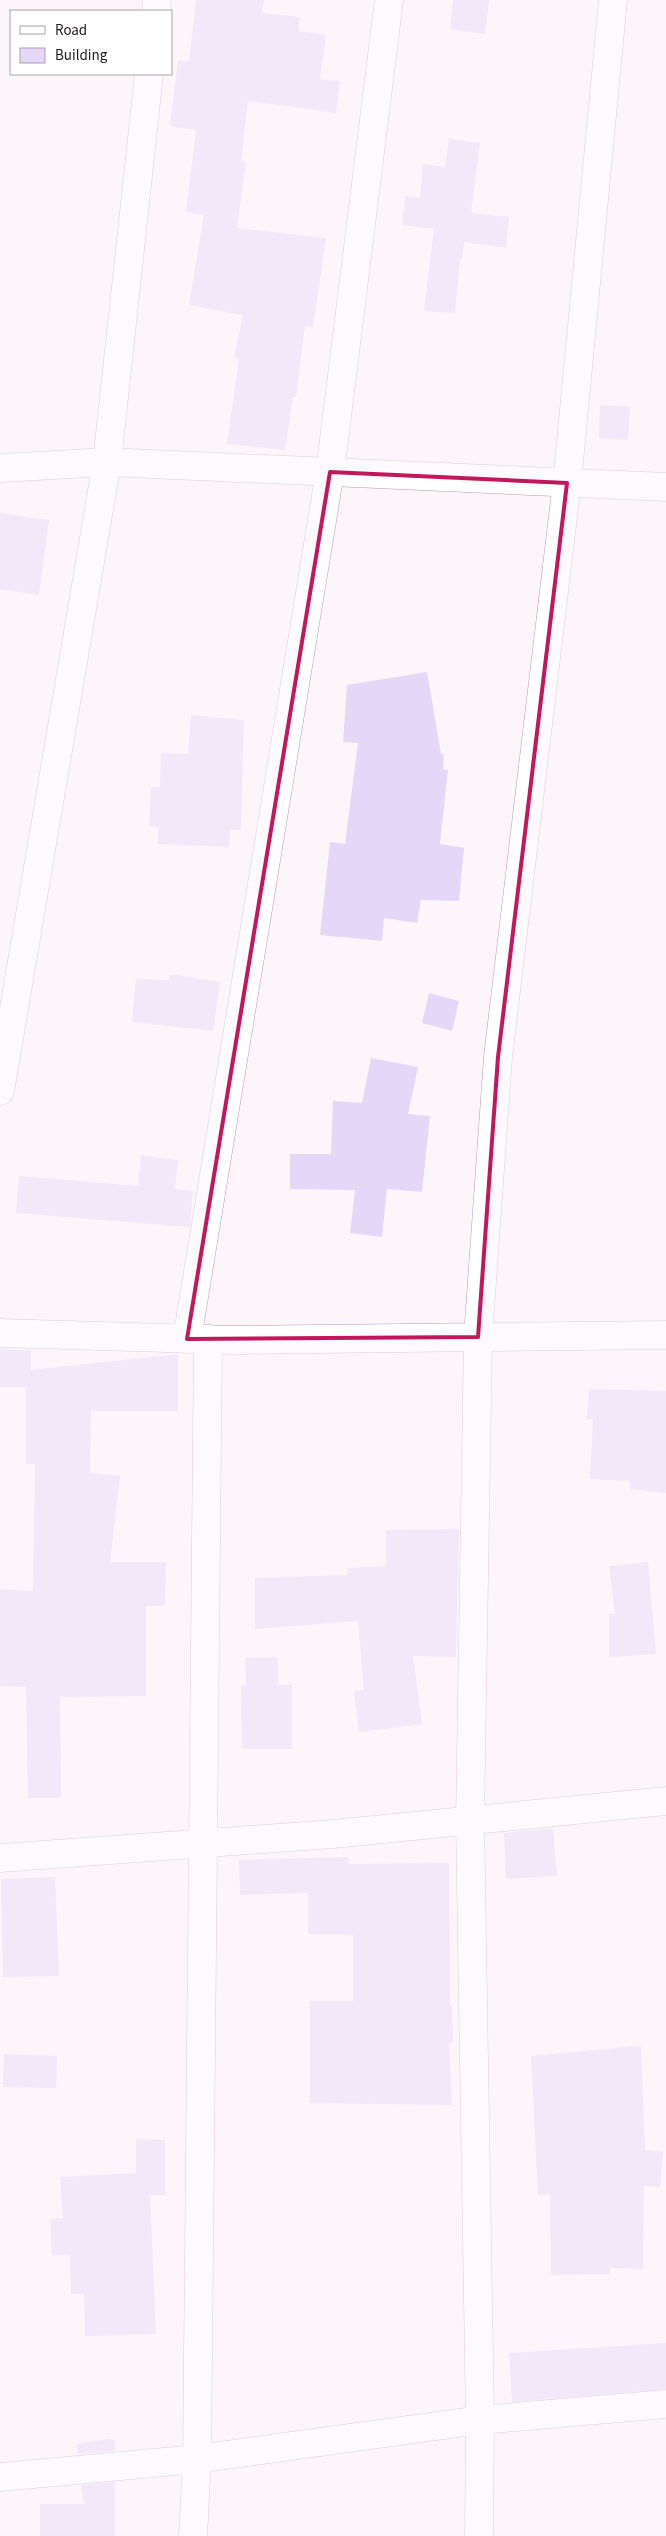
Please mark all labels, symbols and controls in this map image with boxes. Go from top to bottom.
legend [10,10,172,75]
text: Road [55,20,87,41]
text: Building [55,45,108,66]

